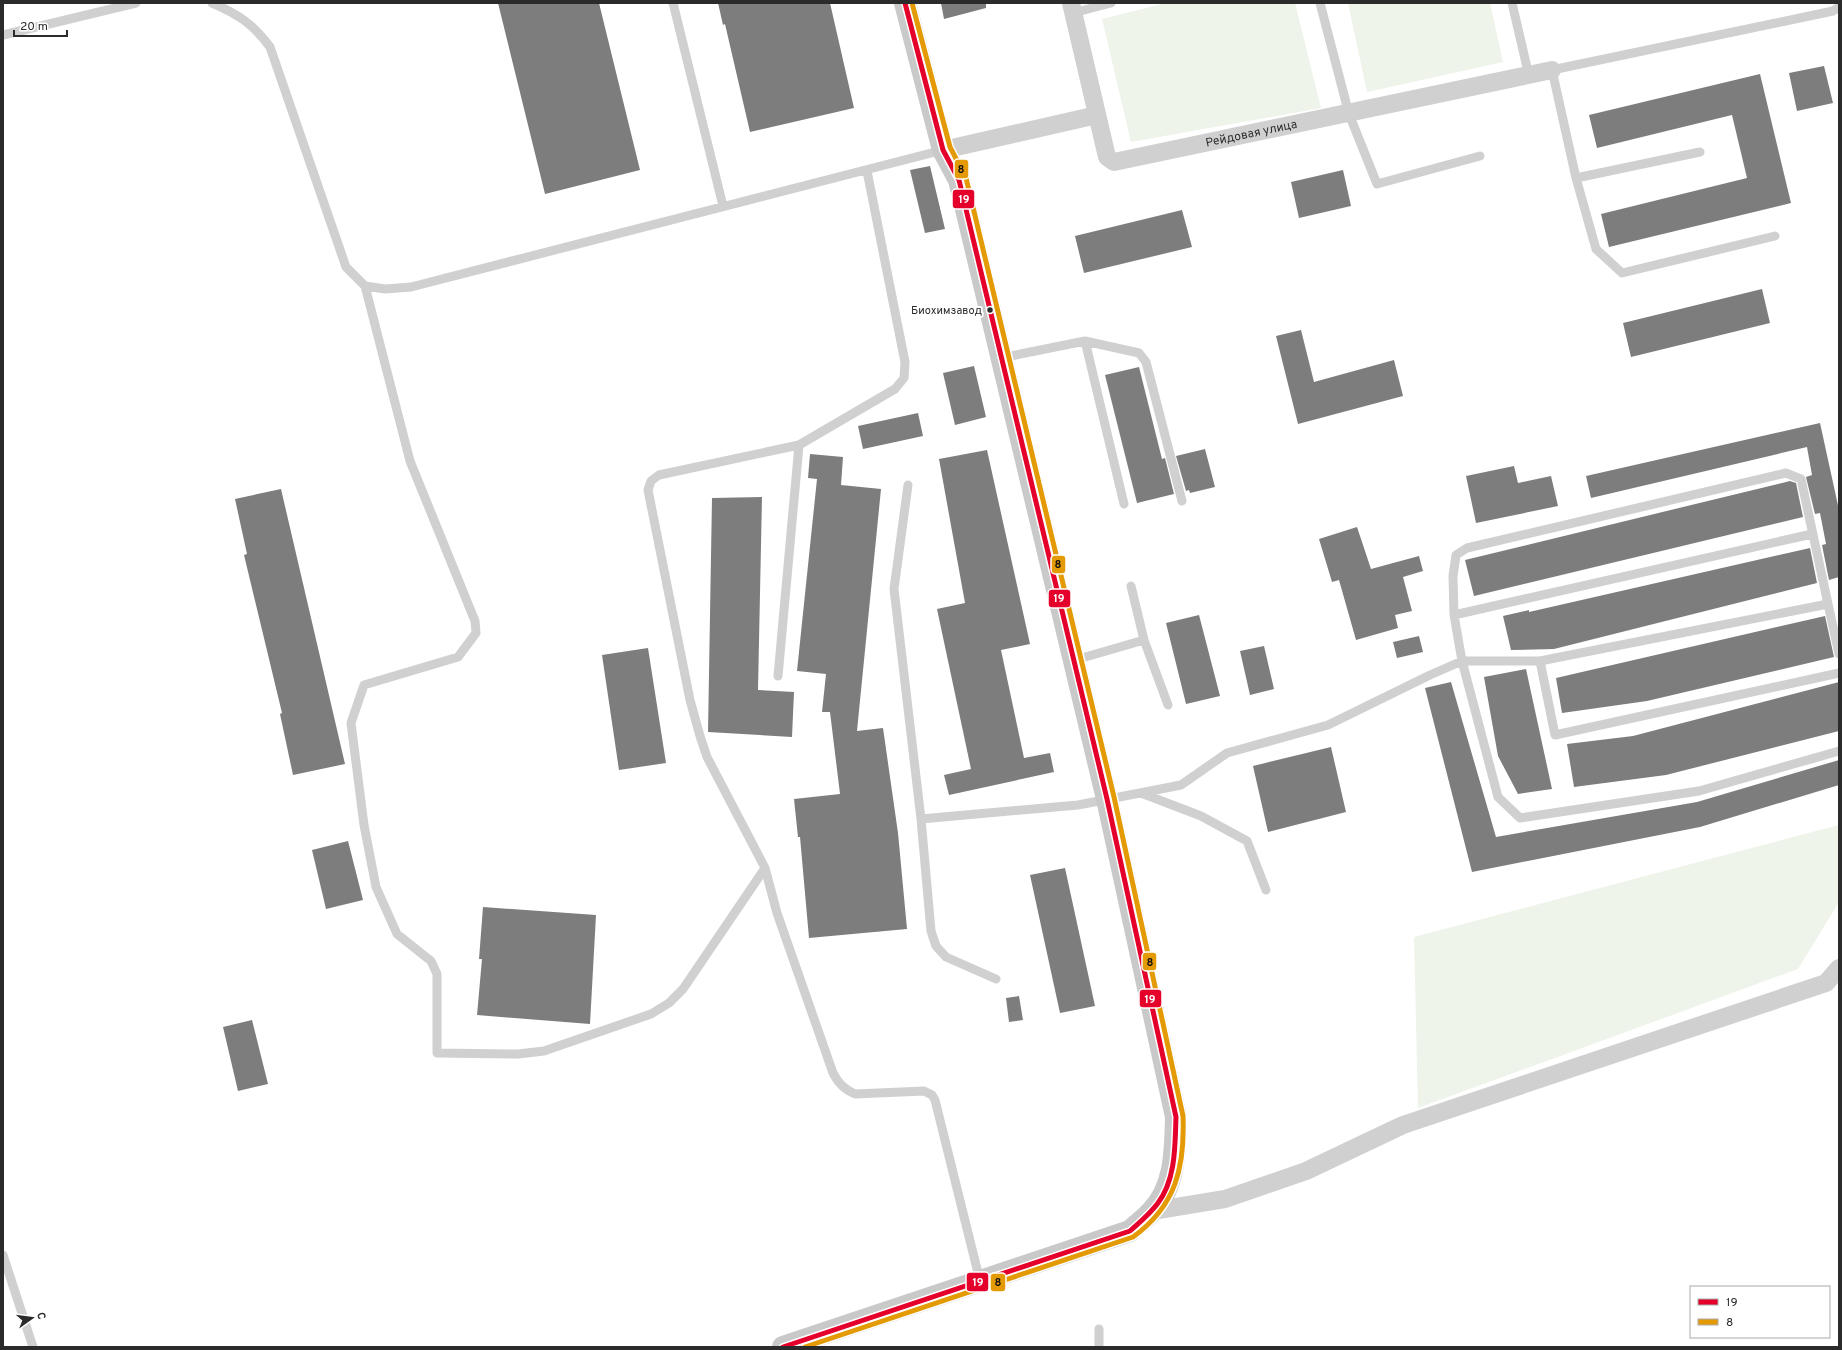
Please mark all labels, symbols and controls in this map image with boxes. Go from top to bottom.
scale bar [14,12,67,38]
text: 20 m [20,19,48,35]
street label: Рейдовая улица [1204,117,1299,152]
line badge: 8 [954,159,969,179]
text: 8 [958,163,965,177]
line badge: 19 [952,189,975,209]
text: 19 [958,193,970,207]
place label: Биохимзавод [911,304,982,318]
marker: Биохимзавод [985,305,995,315]
line badge: 8 [1051,555,1066,574]
text: 8 [1055,558,1062,572]
line badge: 19 [1048,589,1071,608]
text: 19 [1053,592,1065,606]
line badge: 8 [1142,952,1157,971]
text: 8 [1147,956,1154,970]
line badge: 19 [1139,989,1162,1008]
text: 19 [1144,993,1156,1007]
line badge: 19 [966,1272,989,1292]
line badge: 8 [990,1273,1006,1292]
text: 19 [972,1276,984,1290]
text: 8 [995,1276,1002,1290]
legend [1690,1286,1830,1338]
text: 19 [1726,1295,1738,1311]
north arrow [12,1298,52,1338]
text: С [33,1311,48,1321]
text: 8 [1726,1315,1733,1331]

